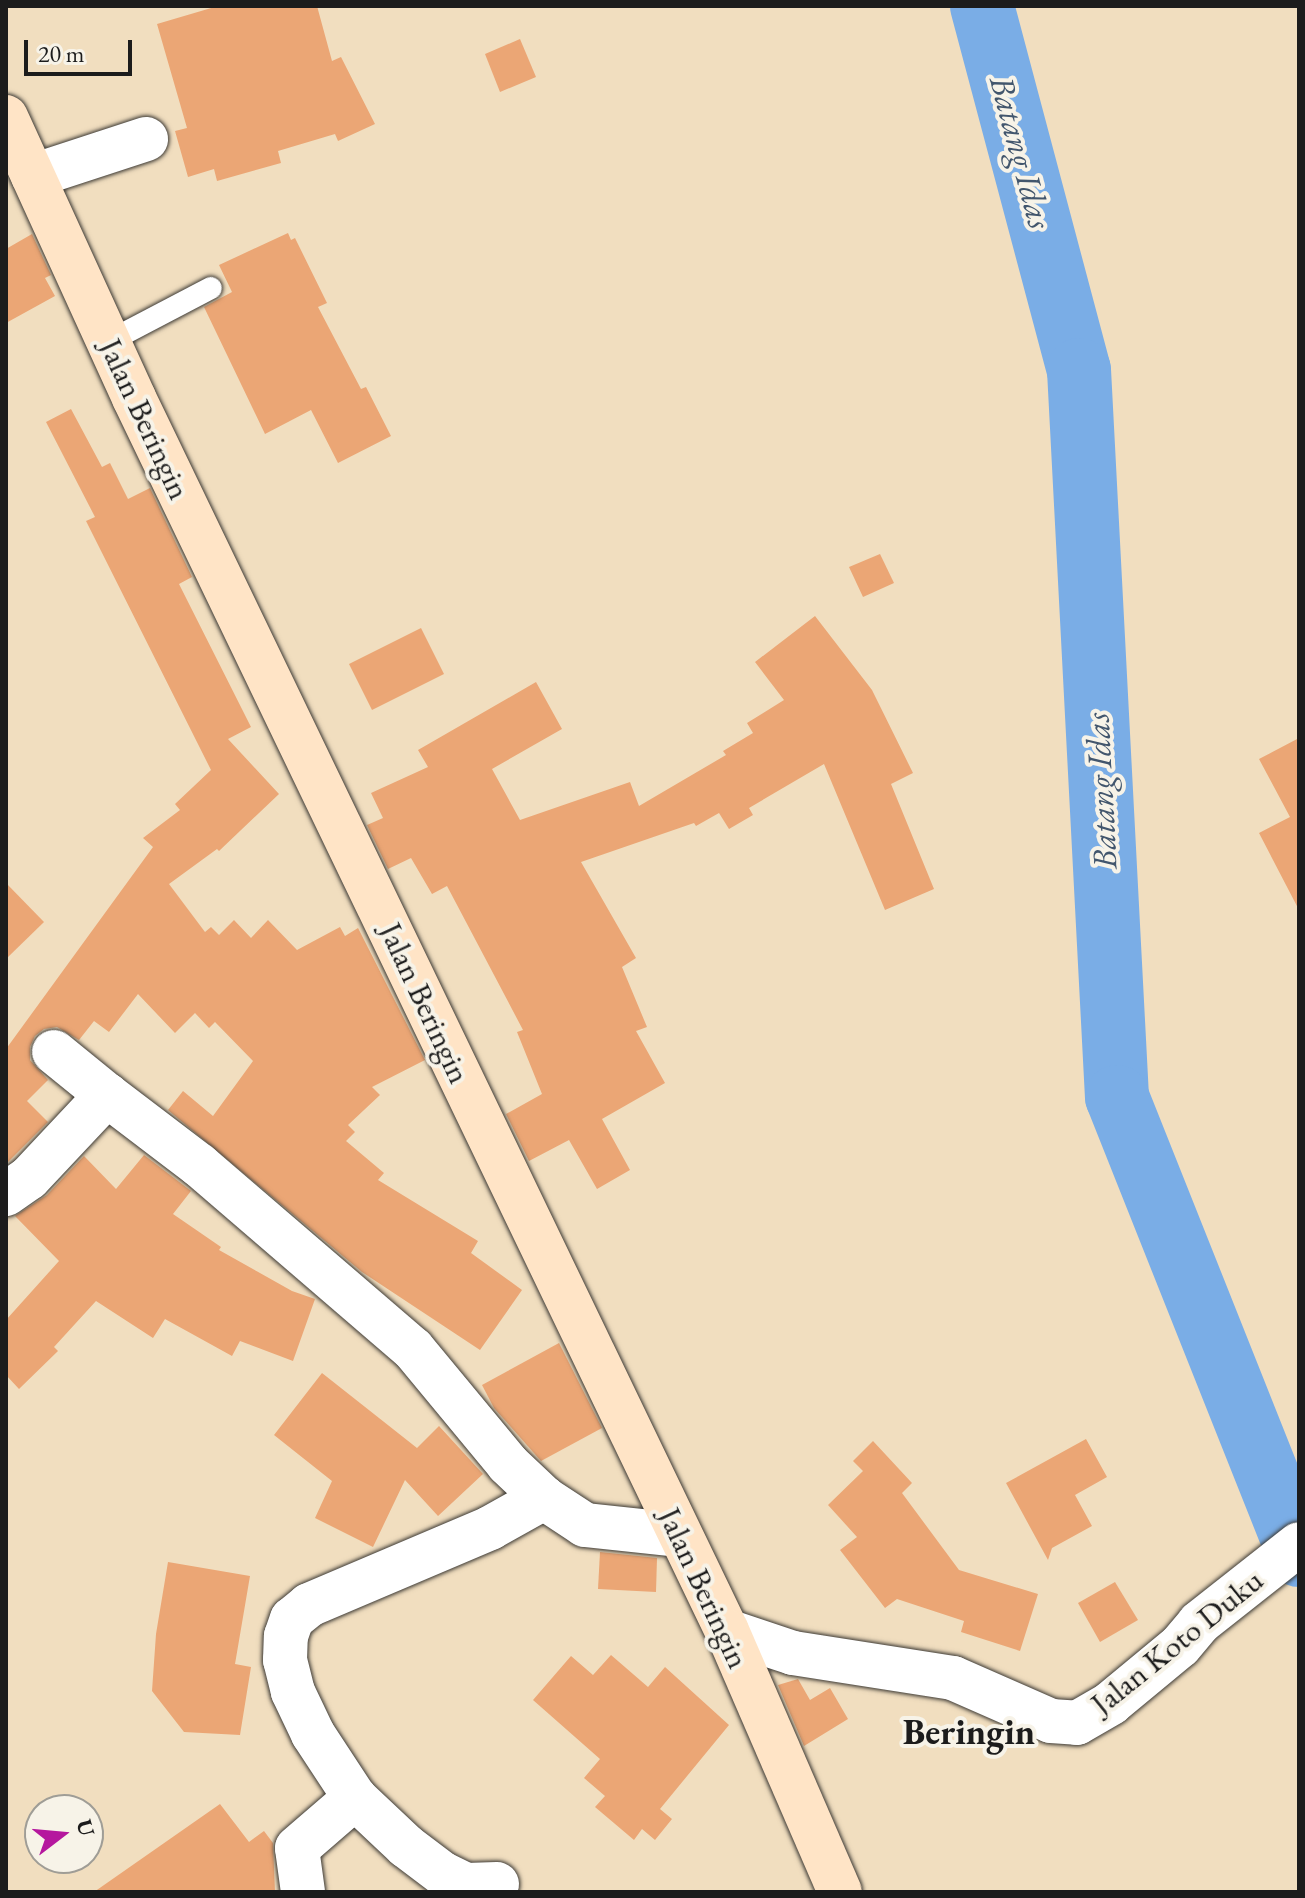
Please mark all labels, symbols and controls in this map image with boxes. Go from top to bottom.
scale bar [28,24,136,74]
text: 20 m [38,38,85,69]
water label: Batang Idas [981,71,1061,233]
street label: Jalan Beringin [91,333,199,505]
water label: Batang Idas [1077,712,1125,870]
street label: Jalan Beringin [371,917,479,1089]
street label: Jalan Beringin [650,1502,758,1674]
street label: Jalan Koto Duku [1083,1561,1271,1723]
district label: Beringin [903,1710,1035,1754]
north arrow [24,1794,104,1874]
text: U [69,1816,102,1840]

